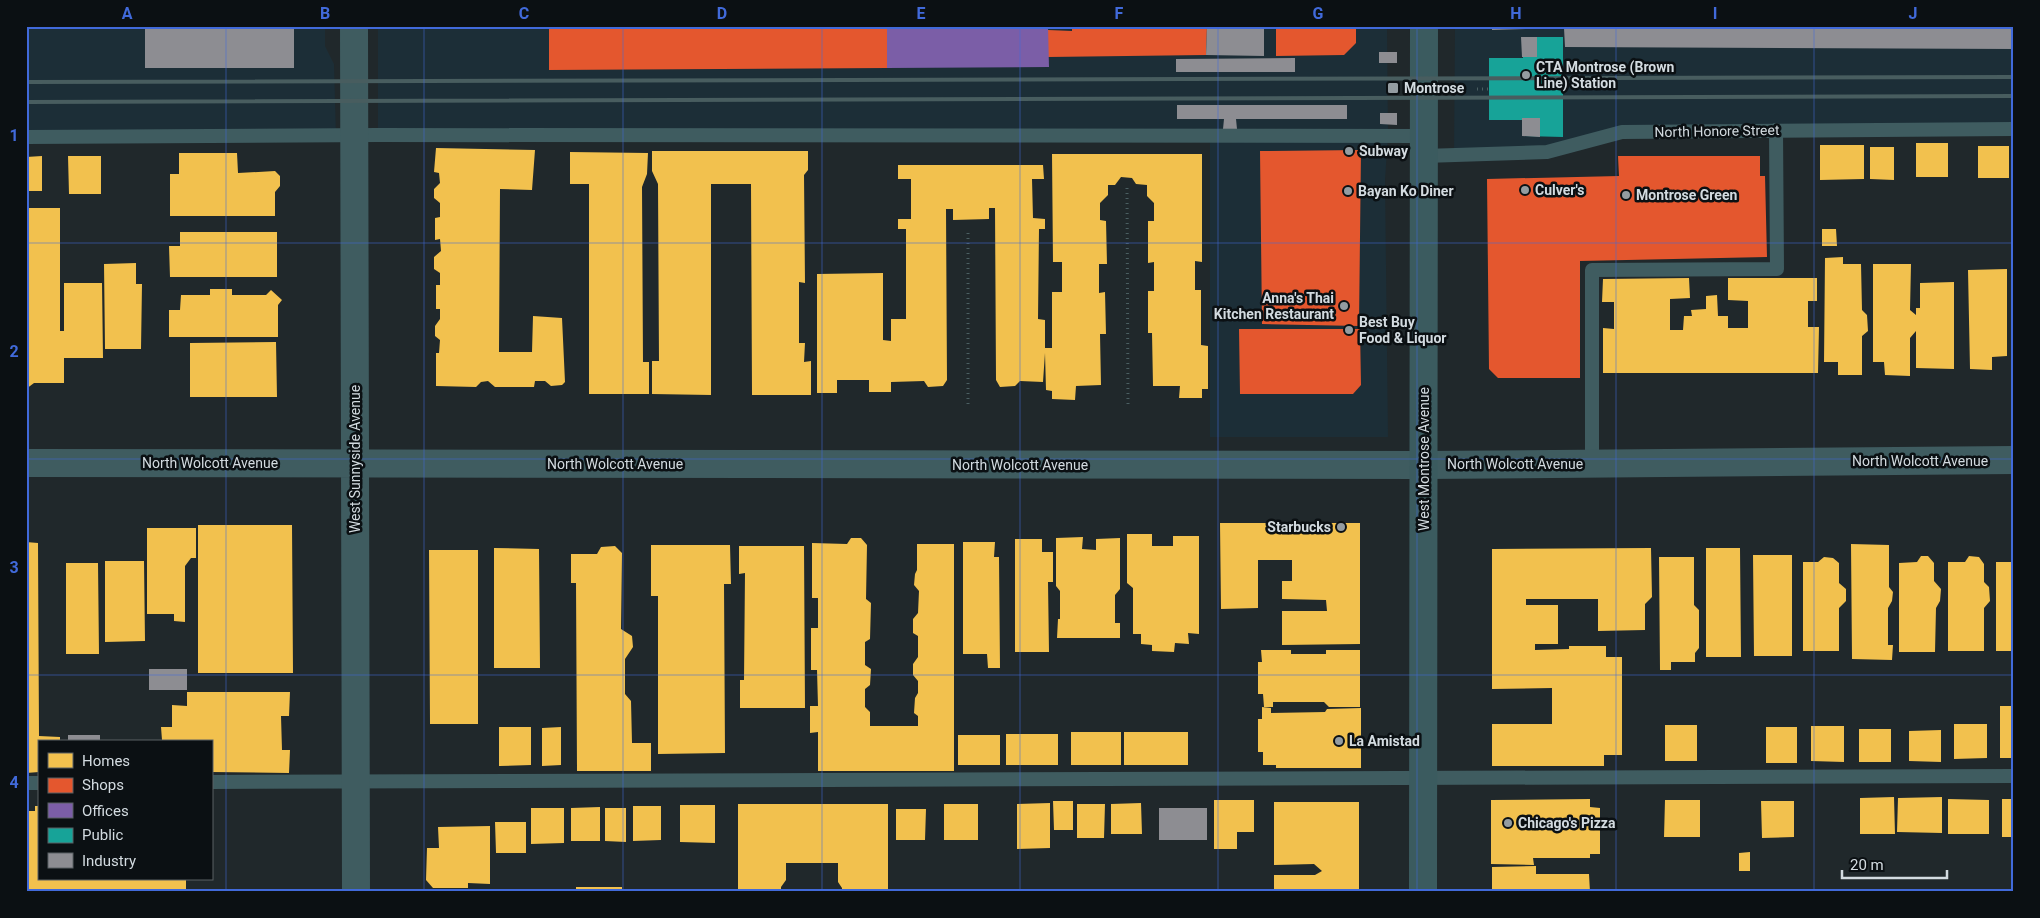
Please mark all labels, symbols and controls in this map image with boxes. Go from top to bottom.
text: A [122,4,133,23]
text: B [320,4,330,23]
text: C [519,4,529,23]
text: D [717,4,727,23]
text: E [917,4,926,23]
text: F [1115,4,1124,23]
text: G [1313,4,1324,23]
text: H [1510,4,1522,23]
text: I [1713,4,1717,23]
text: J [1909,4,1917,23]
place label: CTA Montrose (Brown Line) Station [1536,59,1675,92]
marker: CTA Montrose (Brown Line) Station [1520,69,1532,81]
place label: Montrose [1404,80,1465,96]
marker: Montrose [1386,81,1400,95]
street label: North Honore Street [1654,122,1780,140]
text: 1 [9,126,19,145]
place label: Subway [1359,143,1409,159]
marker: Subway [1343,145,1355,157]
place label: Culver's [1535,182,1584,198]
place label: Bayan Ko Diner [1358,183,1454,199]
marker: Culver's [1519,184,1531,196]
marker: Bayan Ko Diner [1342,185,1354,197]
place label: Montrose Green [1636,187,1737,203]
marker: Montrose Green [1620,189,1632,201]
place label: Anna's Thai Kitchen Restaurant [1214,290,1334,322]
marker: Anna's Thai Kitchen Restaurant [1338,300,1350,312]
place label: Best Buy Food & Liquor [1359,314,1446,346]
marker: Best Buy Food & Liquor [1343,324,1355,336]
text: 2 [9,342,19,361]
street label: West Sunnyside Avenue [347,385,363,533]
street label: West Montrose Avenue [1416,387,1432,531]
street label: North Wolcott Avenue [1852,453,1988,469]
street label: North Wolcott Avenue [142,455,278,471]
street label: North Wolcott Avenue [547,456,683,472]
street label: North Wolcott Avenue [1447,456,1583,472]
street label: North Wolcott Avenue [952,457,1088,473]
place label: Starbucks [1267,519,1331,535]
marker: Starbucks [1335,521,1347,533]
text: 3 [9,558,19,577]
place label: La Amistad [1349,733,1420,749]
marker: La Amistad [1333,735,1345,747]
legend [38,740,212,880]
text: Homes [82,752,130,770]
text: 4 [9,773,19,792]
text: Shops [82,776,124,794]
text: Offices [82,802,129,820]
place label: Chicago's Pizza [1518,815,1616,831]
marker: Chicago's Pizza [1502,817,1514,829]
text: Public [82,826,123,844]
scale bar [1842,848,1948,880]
text: Industry [82,852,136,870]
text: 20 m [1850,856,1884,874]

